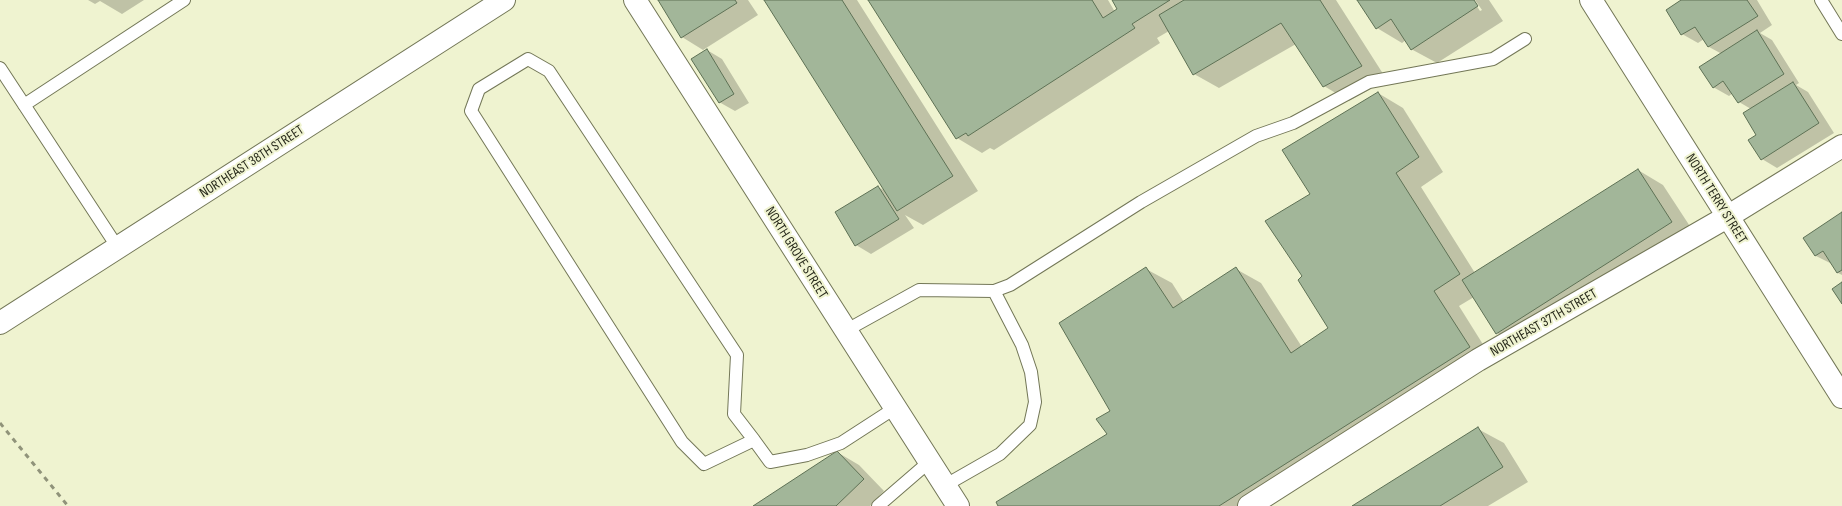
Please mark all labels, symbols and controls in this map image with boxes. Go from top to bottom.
street label: NORTHEAST 38TH STREET [197,122,307,202]
street label: NORTH TERRY STREET [1682,151,1750,247]
street label: NORTH GROVE STREET [761,204,831,302]
street label: NORTHEAST 37TH STREET [1488,286,1600,360]

